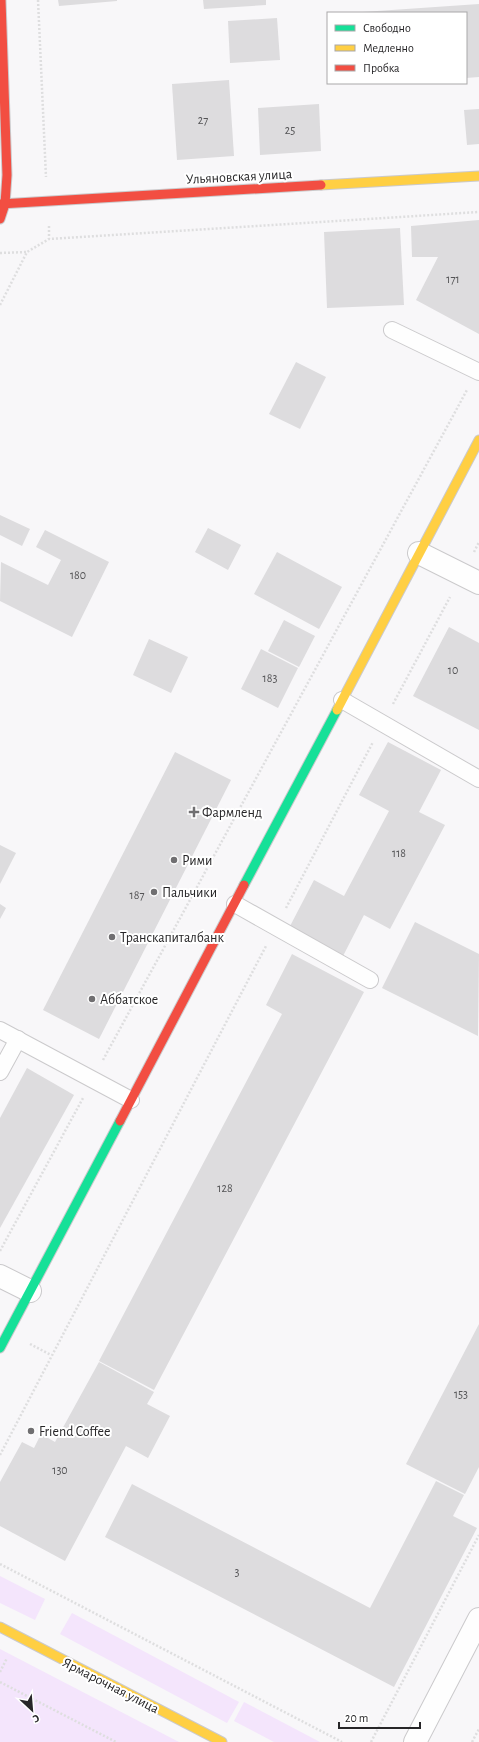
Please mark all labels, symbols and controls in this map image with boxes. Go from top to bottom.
legend [327,12,467,84]
text: Свободно [363,22,411,34]
text: Медленно [363,42,414,54]
text: Пробка [363,62,400,74]
house number: 27 [198,114,208,126]
house number: 25 [285,124,295,136]
street label: Ульяновская улица [186,167,293,187]
house number: 171 [446,273,460,285]
house number: 180 [70,569,86,581]
house number: 10 [448,664,458,676]
house number: 183 [263,672,277,684]
place label: Фармленд [202,806,262,820]
marker: Фармленд [189,807,199,817]
house number: 118 [392,847,406,859]
place label: Рими [182,854,212,868]
marker: Рими [169,855,179,865]
place label: Пальчики [162,886,217,900]
marker: Пальчики [149,887,159,897]
house number: 187 [130,889,144,901]
place label: Транскапиталбанк [120,931,224,945]
marker: Транскапиталбанк [107,932,117,942]
place label: Аббатское [100,993,158,1007]
marker: Аббатское [87,994,97,1004]
house number: 128 [217,1182,233,1194]
house number: 153 [454,1388,468,1400]
place label: Friend Coffee [39,1425,110,1439]
marker: Friend Coffee [26,1426,36,1436]
house number: 130 [52,1464,68,1476]
house number: 3 [235,1566,240,1578]
street label: Ярмарочная улица [60,1656,162,1716]
north arrow [12,1690,52,1730]
scale bar [339,1704,420,1730]
text: С [31,1712,41,1725]
text: 20 m [345,1712,368,1724]

